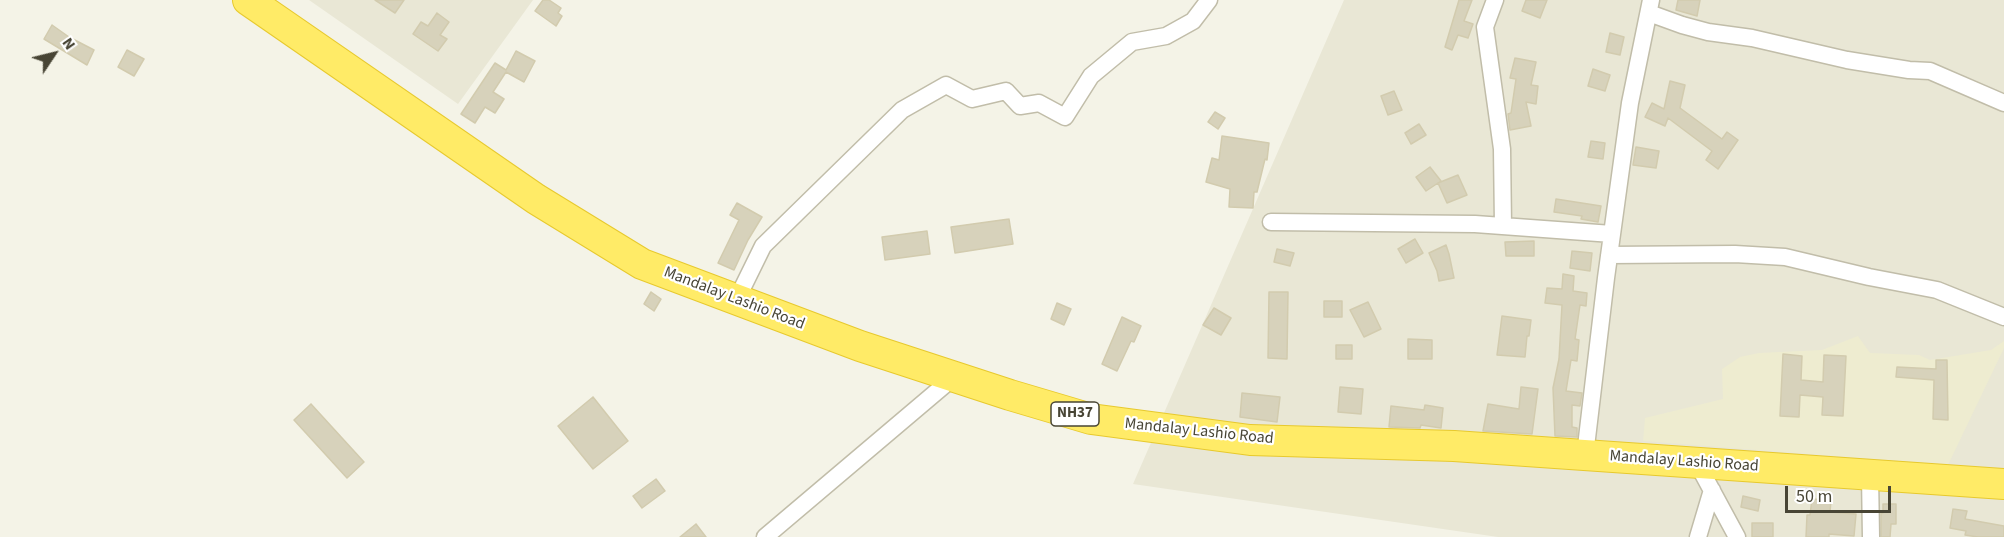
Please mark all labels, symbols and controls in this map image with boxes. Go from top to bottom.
north arrow [24,24,84,84]
text: N [57,33,81,54]
street label: Mandalay Lashio Road [661,263,807,335]
road number: NH37 [1051,402,1099,426]
street label: Mandalay Lashio Road [1124,415,1274,449]
street label: Mandalay Lashio Road [1609,447,1759,477]
scale bar [1788,474,1894,512]
text: 50 m [1796,484,1832,509]

